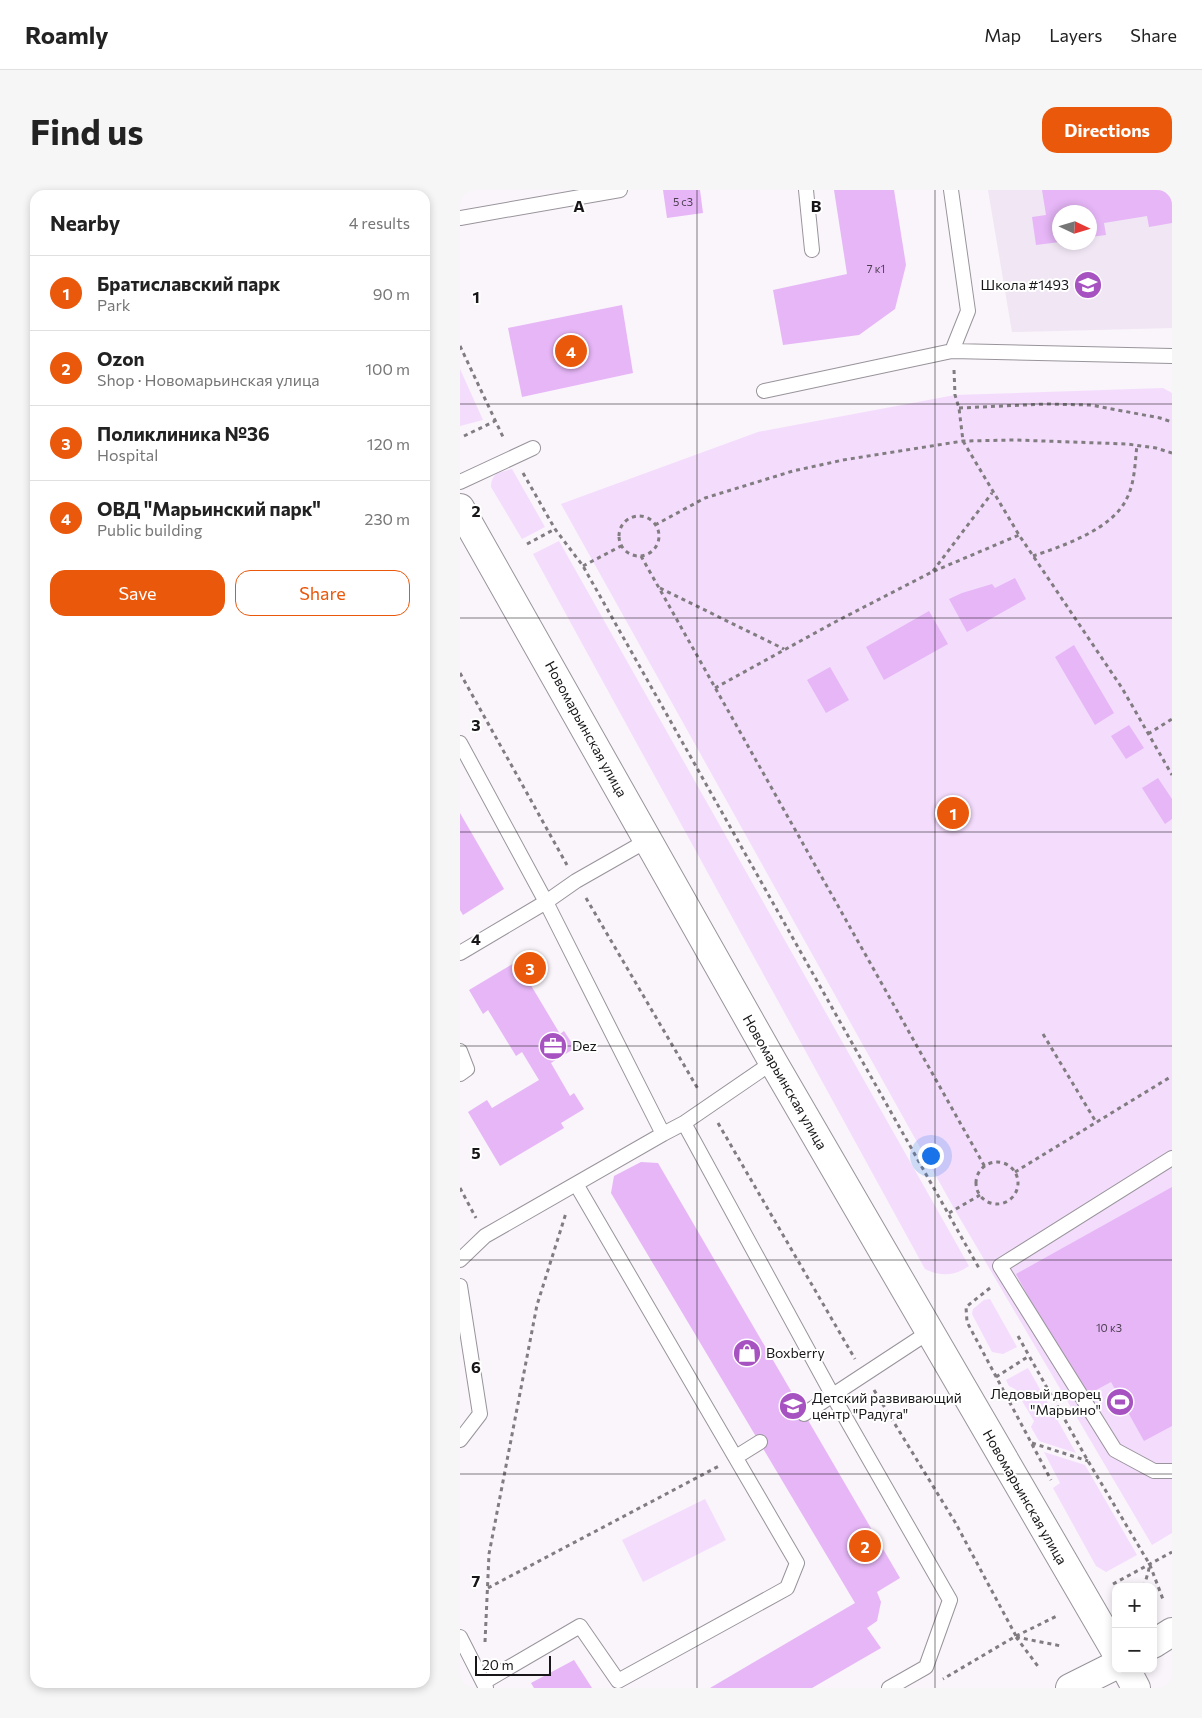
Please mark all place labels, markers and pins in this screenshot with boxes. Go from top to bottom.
school or university icon: Школа #1493 [1073,270,1103,300]
place label: Школа #1493 [981,276,1069,293]
pin: 4 [555,332,587,370]
pin: 1 [937,794,969,832]
pin: 3 [514,949,546,987]
office icon: Dez [538,1031,568,1061]
place label: Dez [572,1037,597,1054]
shop icon: Boxberry [732,1338,762,1368]
place label: Boxberry [766,1344,825,1361]
place label: Ледовый дворец "Марьино" [991,1385,1101,1418]
sports icon: Ледовый дворец "Марьино" [1105,1387,1135,1417]
place label: Детский развивающий центр "Радуга" [812,1389,962,1422]
school or university icon: Детский развивающий центр "Радуга" [778,1391,808,1421]
pin: 2 [849,1527,881,1565]

